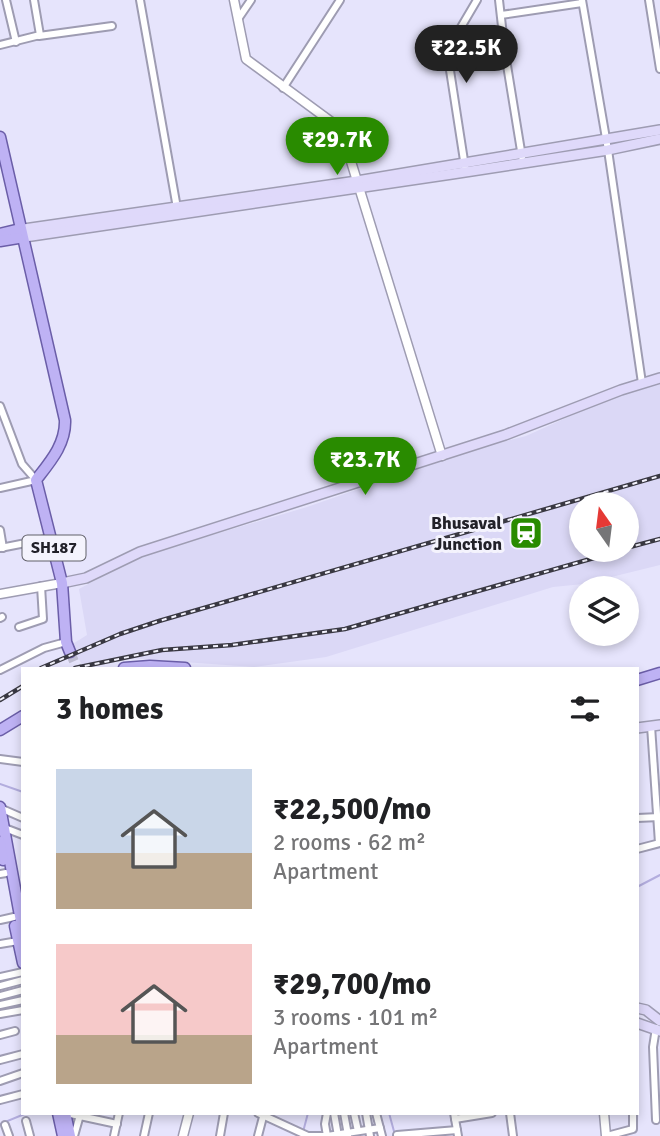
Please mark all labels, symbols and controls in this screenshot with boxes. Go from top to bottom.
pin: ₹22.5K [409,25,523,85]
text: ₹22.5K [431,33,501,62]
pin: ₹29.7K [280,118,394,177]
text: ₹29.7K [302,125,372,154]
pin: ₹23.7K [308,438,422,497]
text: ₹23.7K [330,445,400,474]
north arrow [569,492,639,562]
map controls [569,492,639,646]
place label: Bhusaval Junction [431,512,502,555]
station icon: Bhusaval Junction [507,514,545,552]
road number: SH187 [22,536,86,561]
button: layers [569,576,639,646]
icon: filters [566,690,604,728]
text: 3 homes [56,691,163,728]
text: ₹22,500/mo [273,791,431,828]
icon: home [112,797,196,881]
text: 2 rooms · 62 m² [273,828,426,857]
text: Apartment [273,857,378,886]
text: ₹29,700/mo [273,966,431,1003]
icon: home [112,972,196,1056]
text: 3 rooms · 101 m² [273,1003,438,1032]
text: Apartment [273,1032,378,1061]

